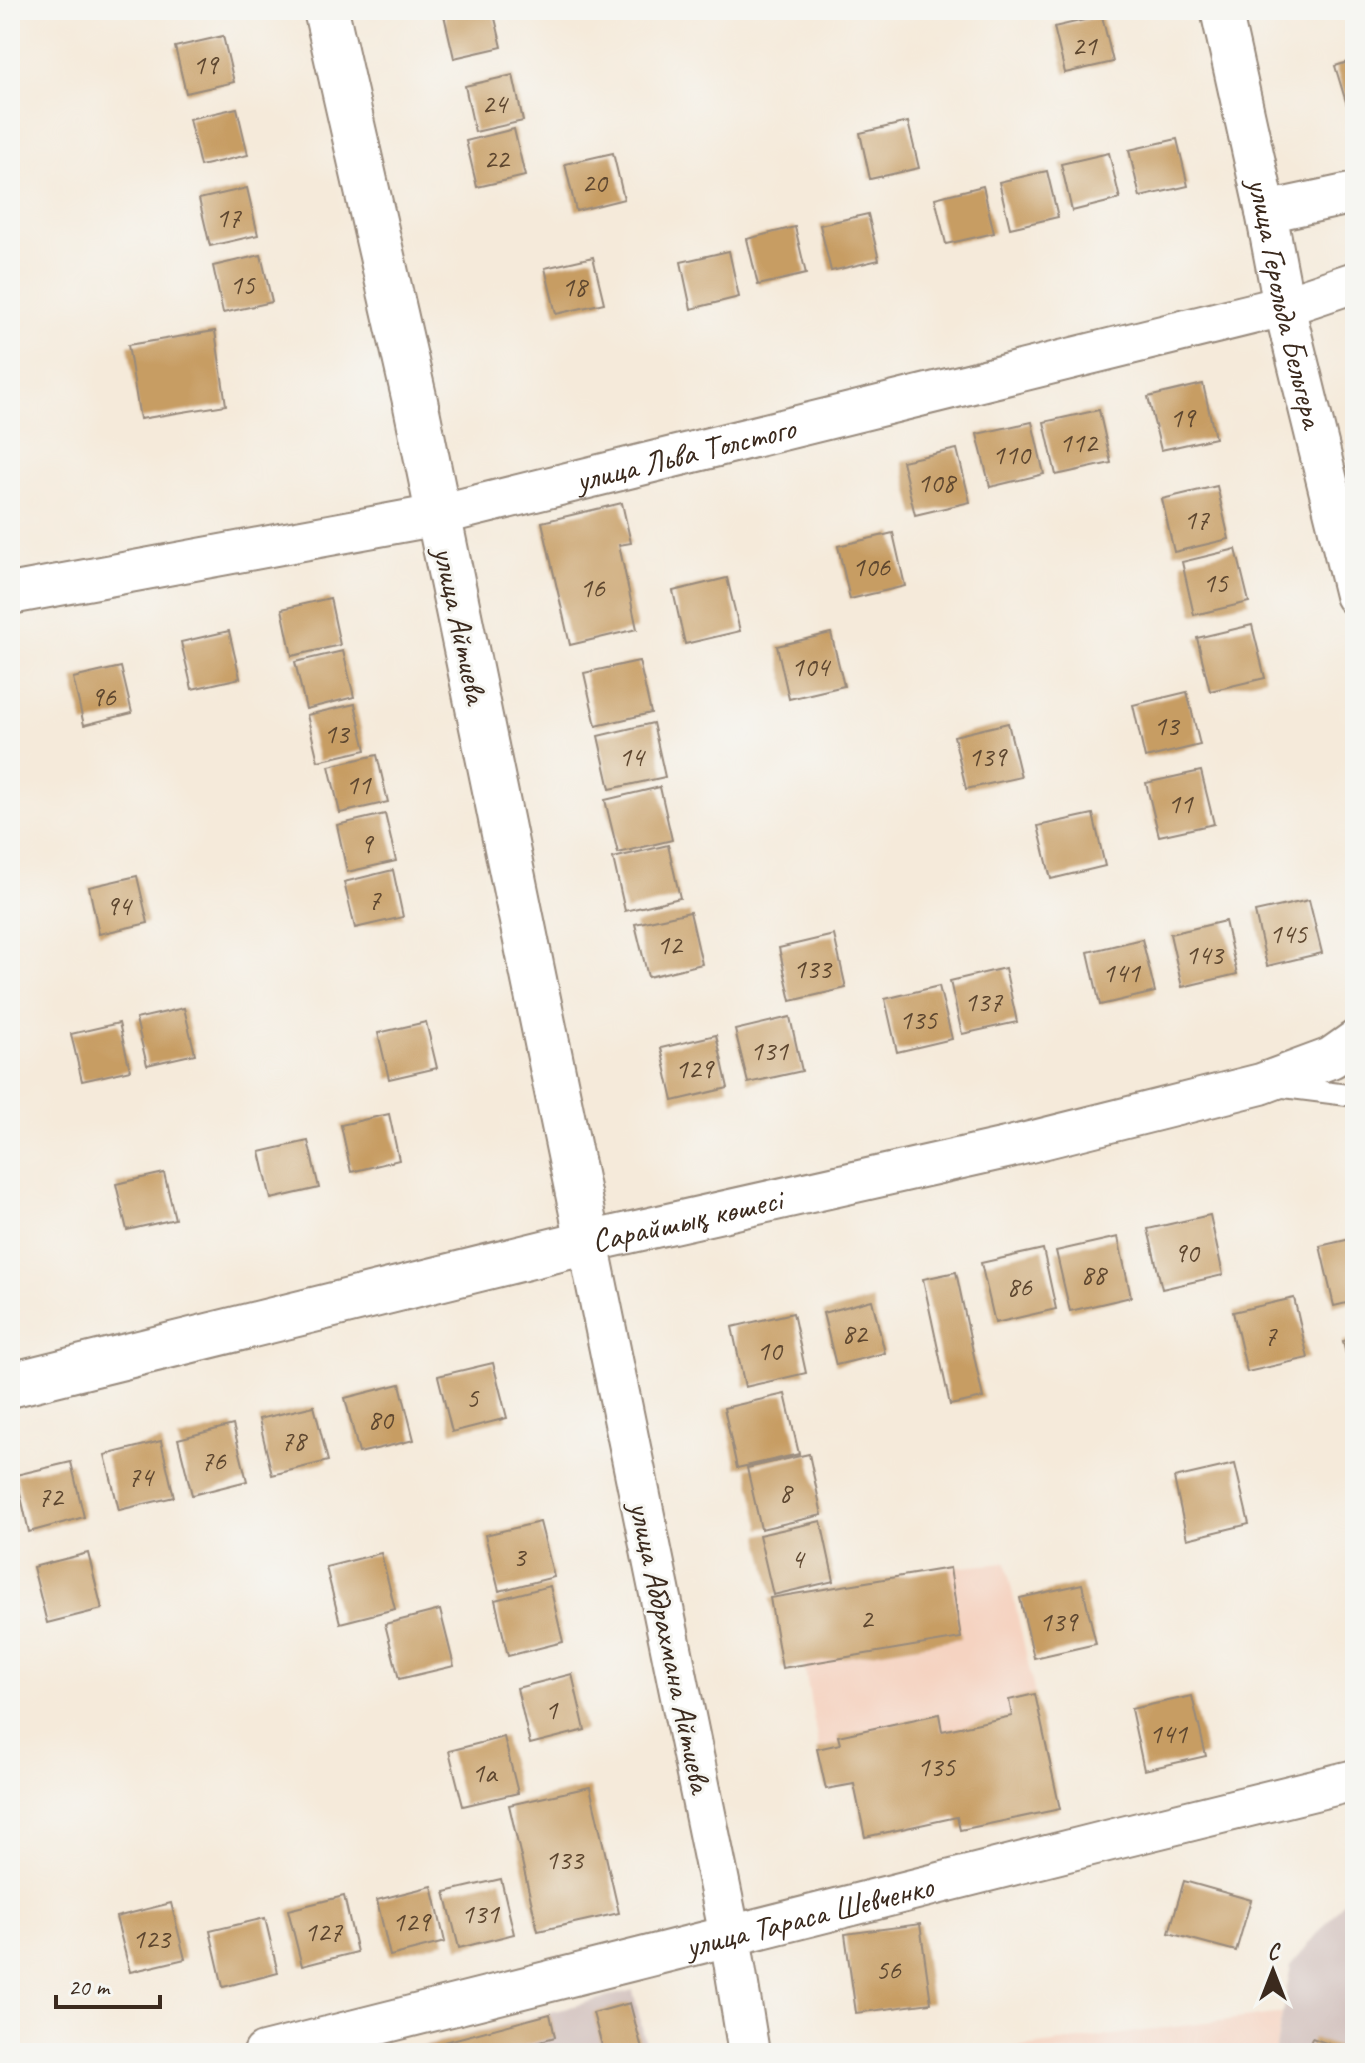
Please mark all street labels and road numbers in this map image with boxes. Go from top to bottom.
street label: улица Герольда Бельгера [1238,172,1334,435]
street label: улица Льва Толстого [570,407,801,502]
street label: улица Айтиева [423,541,498,710]
street label: Сарайшық көшесі [588,1178,790,1262]
street label: улица Абдрахмана Айтиева [619,1496,722,1799]
street label: улица Тараса Шевченко [679,1865,939,1968]

